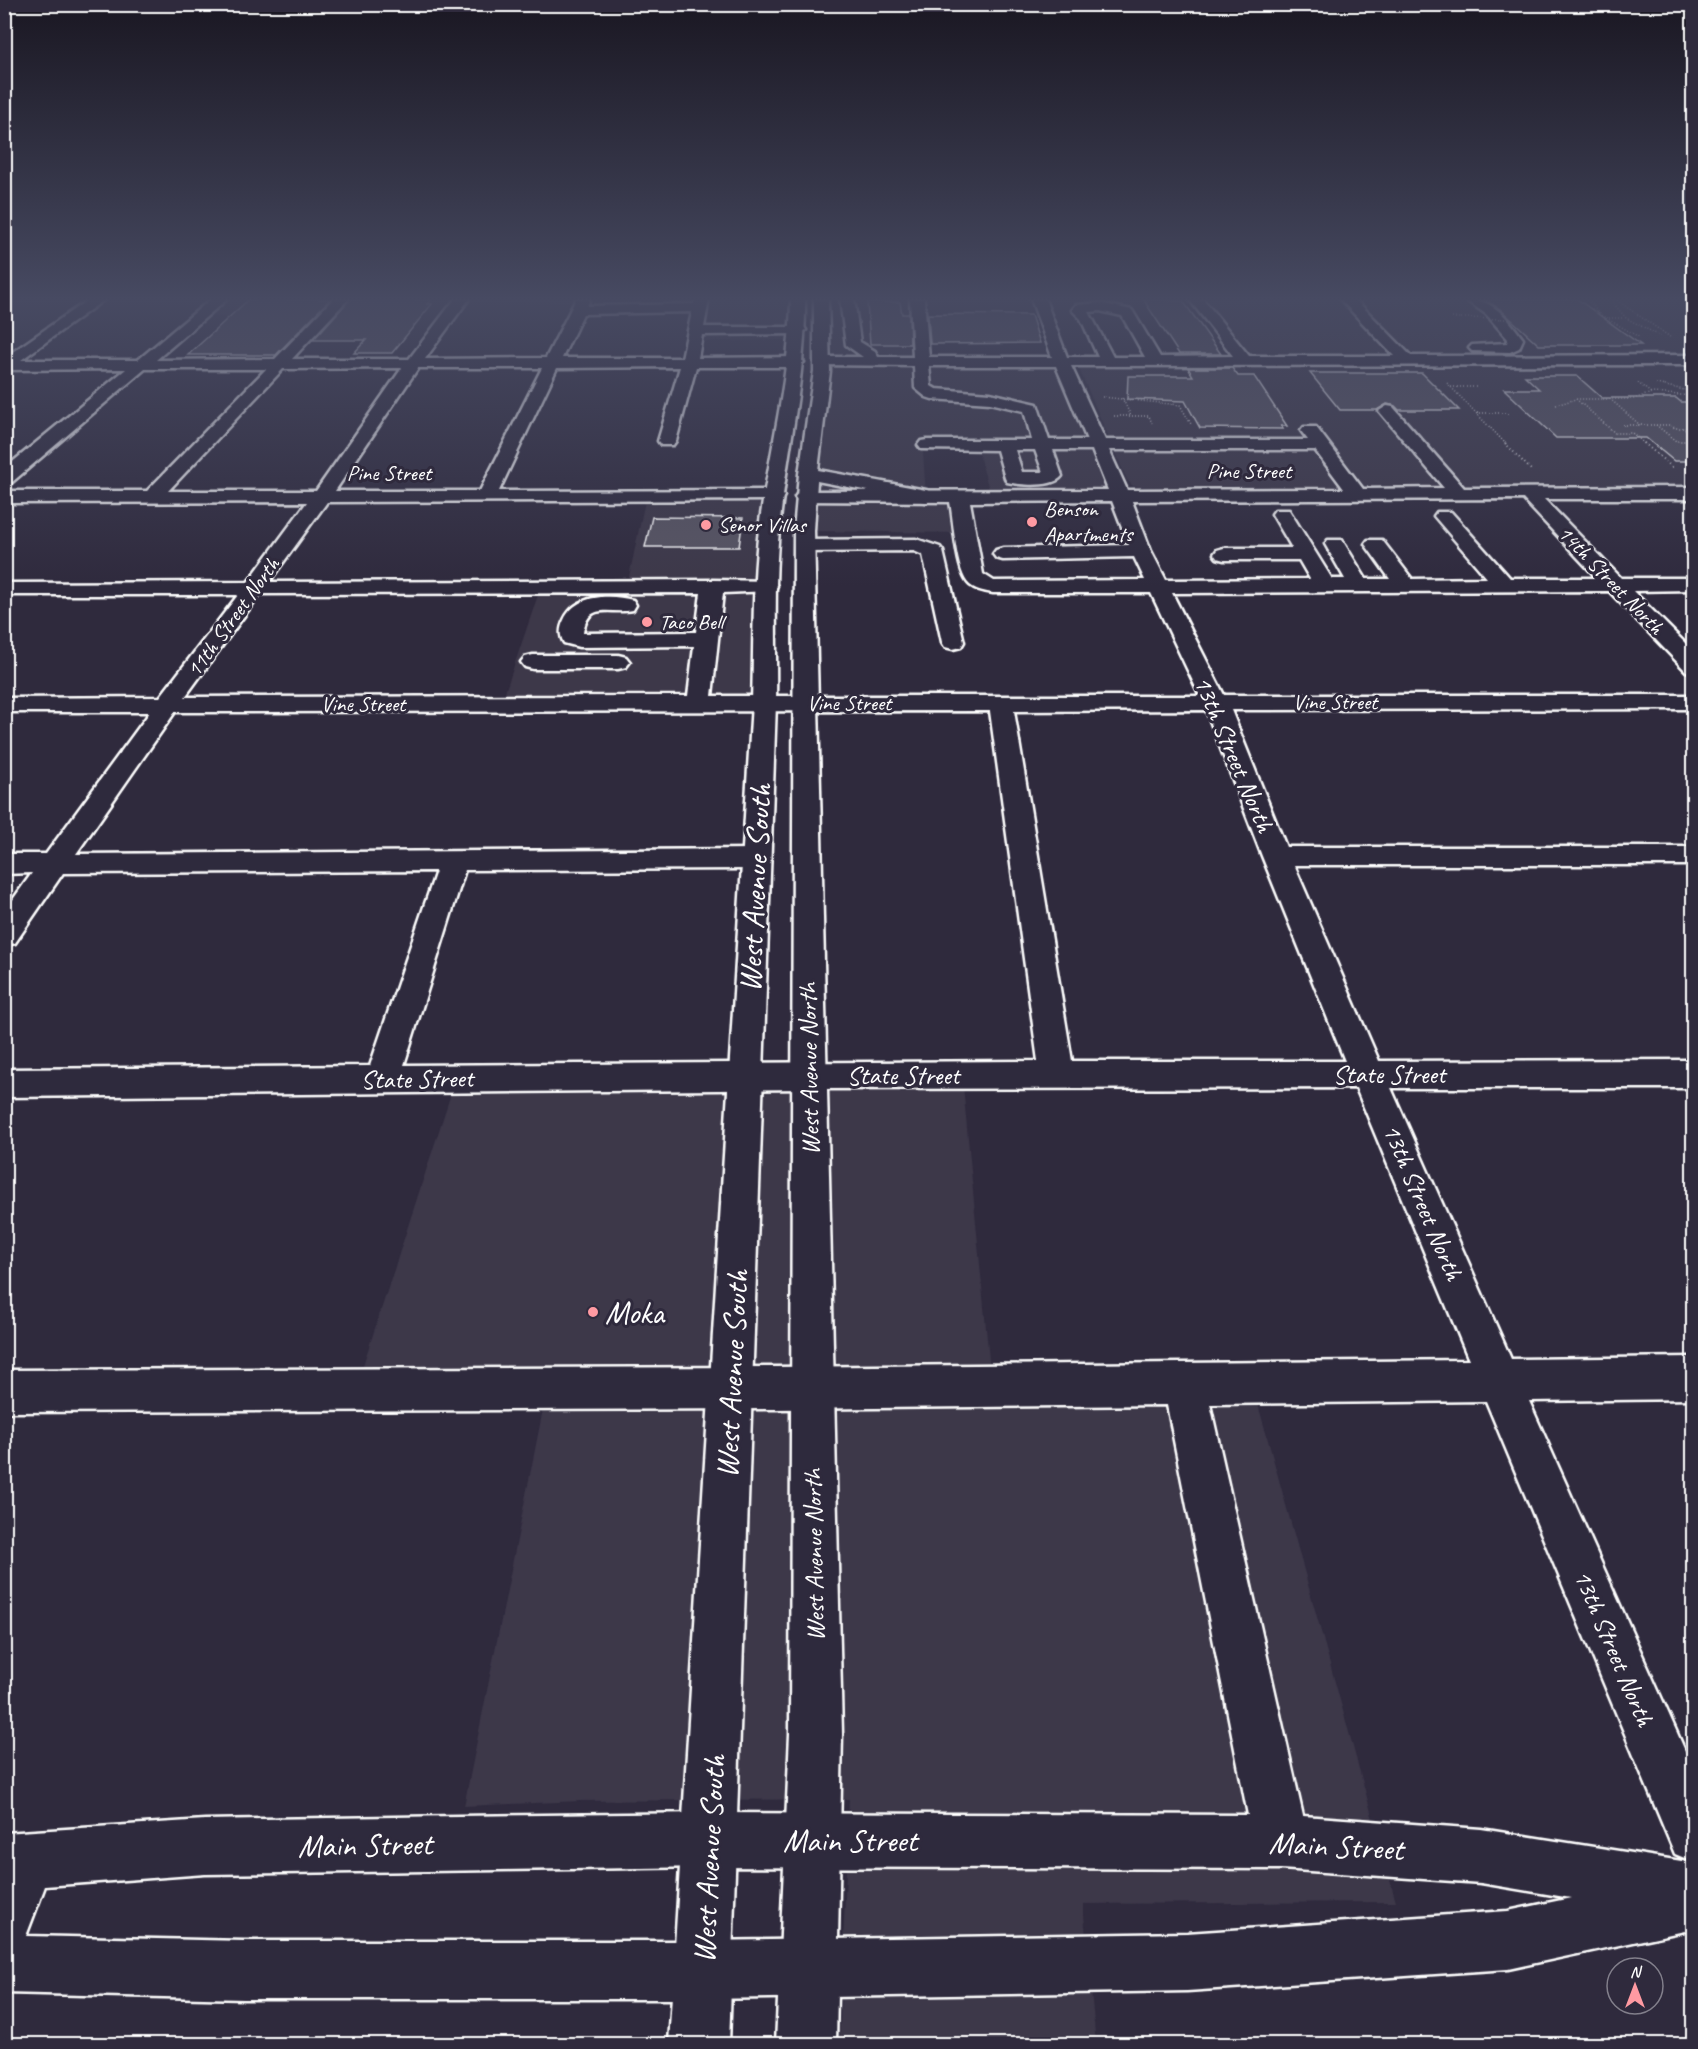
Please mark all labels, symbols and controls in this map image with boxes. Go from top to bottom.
street label: Pine Street [1207,457,1294,485]
street label: Pine Street [347,459,434,487]
place label: Benson Apartments [1044,495,1135,548]
place label: Senor Villas [718,511,807,539]
marker: Benson Apartments [1025,515,1039,529]
marker: Senor Villas [699,518,713,532]
street label: 14th Street North [1552,519,1671,641]
street label: 11th Street North [180,551,286,682]
place label: Taco Bell [659,608,728,636]
marker: Taco Bell [640,615,654,629]
street label: 13th Street North [1186,671,1282,838]
street label: Vine Street [1293,688,1380,716]
street label: Vine Street [807,689,894,717]
street label: Vine Street [321,690,408,718]
street label: West Avenue South [729,781,781,993]
street label: West Avenue North [791,981,827,1155]
street label: State Street [1333,1058,1448,1091]
street label: State Street [847,1059,962,1092]
street label: State Street [360,1061,476,1096]
street label: 13th Street North [1375,1119,1471,1286]
street label: West Avenue South [706,1267,758,1479]
place label: Moka [605,1292,666,1333]
marker: Moka [586,1305,600,1319]
street label: West Avenue North [796,1467,832,1641]
street label: 13th Street North [1566,1565,1662,1732]
street label: West Avenue South [683,1752,735,1964]
street label: Main Street [783,1820,921,1861]
street label: Main Street [1268,1822,1407,1870]
street label: Main Street [298,1823,436,1867]
north arrow [1605,1956,1665,2016]
text: N [1630,1962,1643,1982]

